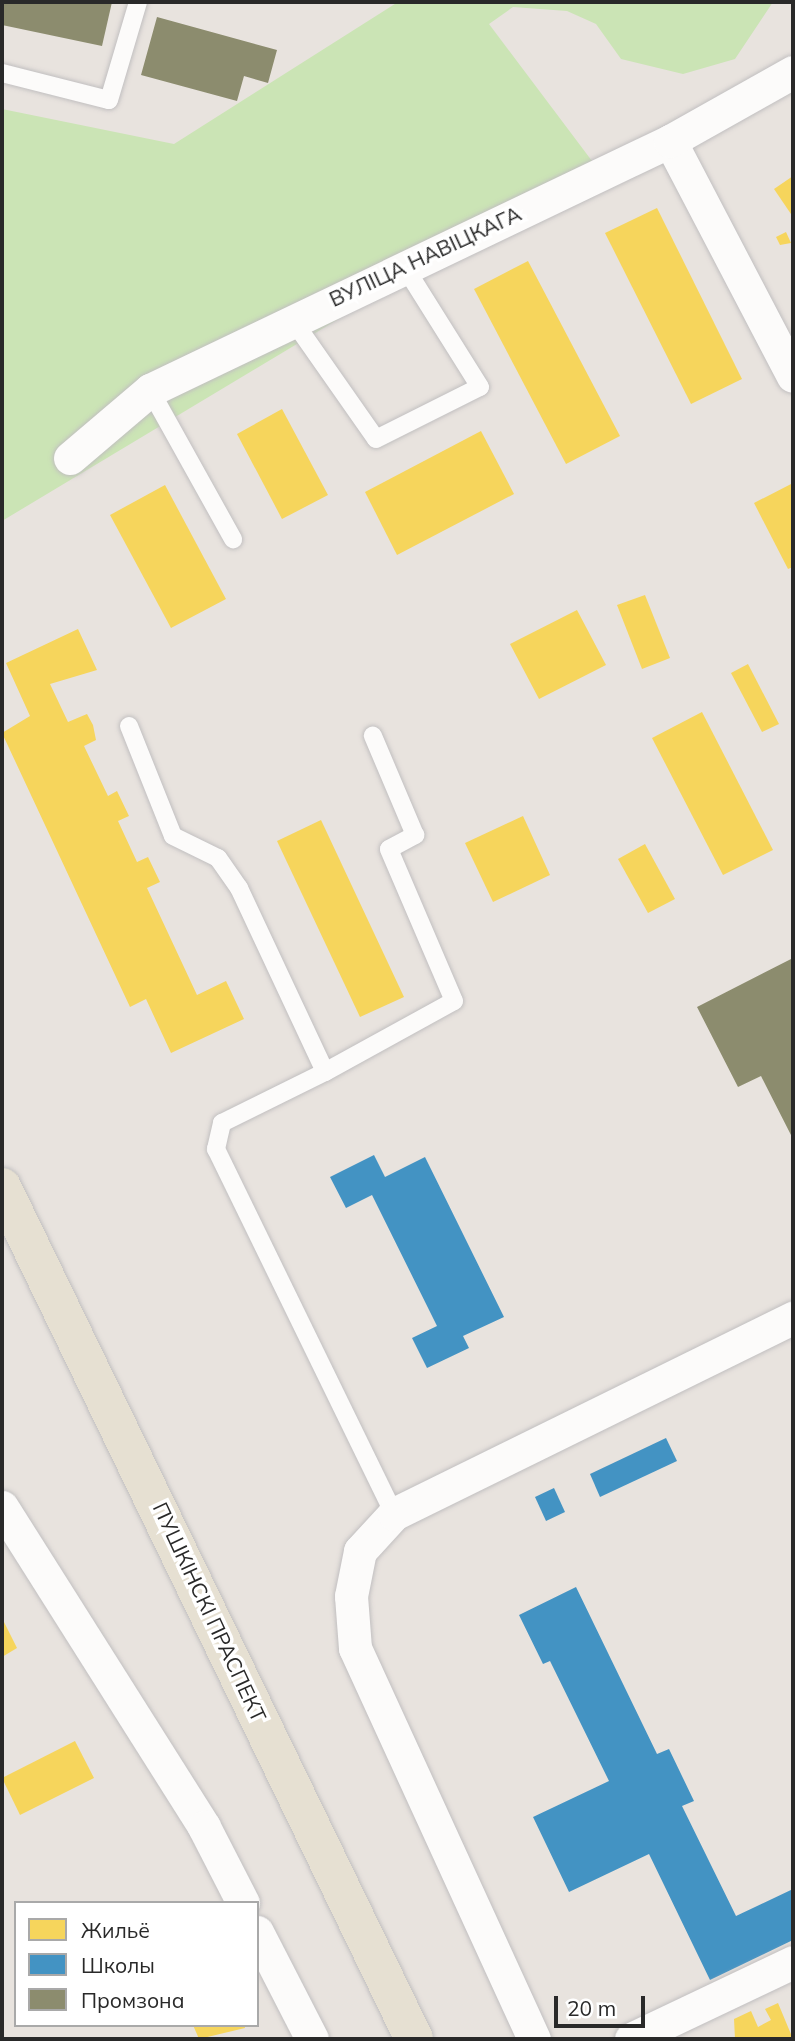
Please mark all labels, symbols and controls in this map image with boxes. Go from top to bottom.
street label: ВУЛІЦА НАВІЦКАГА [325,200,525,312]
street label: ПУШКІНСКІ ПРАСПЕКТ [148,1498,272,1726]
legend [14,1901,259,2027]
text: Жильё [81,1917,150,1943]
text: Школы [81,1952,155,1978]
scale bar [557,1982,648,2026]
text: Промзона [81,1987,184,2013]
text: 20 m [567,1995,616,2021]

